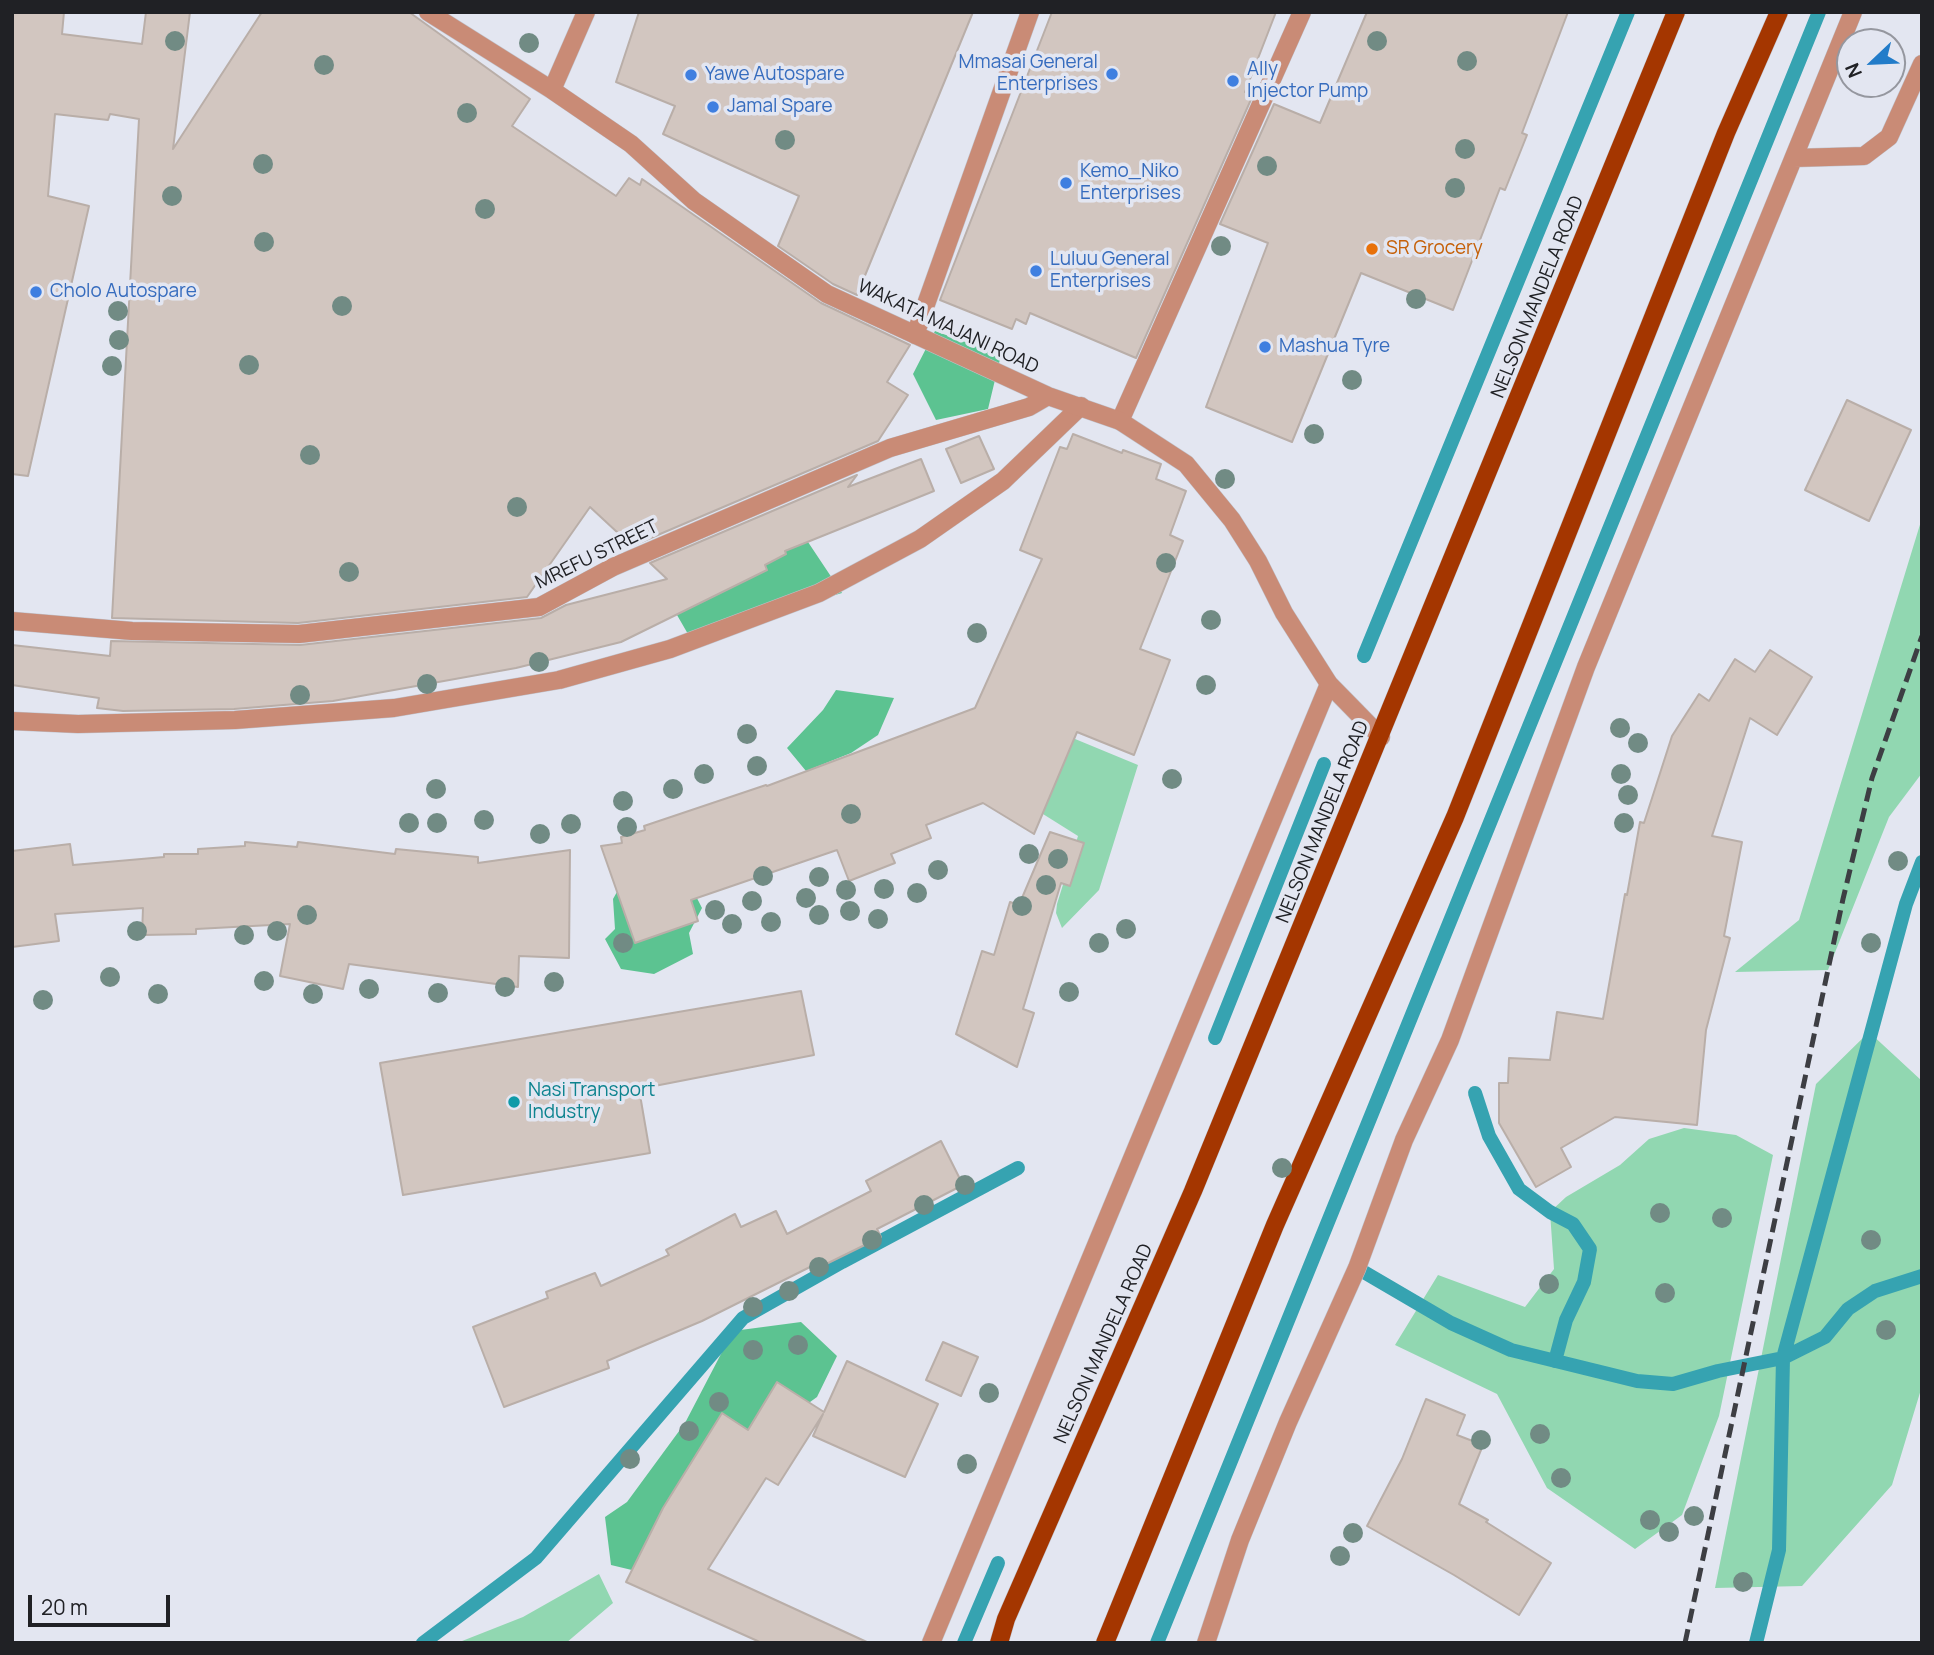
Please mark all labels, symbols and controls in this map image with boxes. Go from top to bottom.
north arrow [1836,28,1906,98]
place label: Mmasai General Enterprises [959,52,1098,96]
place label: Ally Injector Pump [1247,59,1368,103]
text: N [1839,59,1868,82]
place label: Yawe Autospare [705,64,845,86]
marker: Mmasai General Enterprises [1104,66,1120,82]
marker: Yawe Autospare [683,67,699,83]
marker: Ally Injector Pump [1225,73,1241,89]
place label: Jamal Spare [727,96,833,118]
marker: Jamal Spare [705,99,721,115]
place label: Kemo_Niko Enterprises [1080,161,1181,205]
marker: Kemo_Niko Enterprises [1058,175,1074,191]
street label: NELSON MANDELA ROAD [1487,193,1589,401]
place label: SR Grocery [1386,238,1483,260]
marker: SR Grocery [1364,241,1380,257]
place label: Luluu General Enterprises [1050,249,1170,293]
marker: Luluu General Enterprises [1028,263,1044,279]
street label: WAKATA MAJANI ROAD [854,275,1042,379]
place label: Cholo Autospare [50,281,197,303]
marker: Cholo Autospare [28,284,44,300]
place label: Mashua Tyre [1279,336,1390,358]
marker: Mashua Tyre [1257,339,1273,355]
street label: MREFU STREET [532,515,662,595]
street label: NELSON MANDELA ROAD [1272,718,1374,926]
place label: Nasi Transport Industry [528,1080,655,1124]
marker: Nasi Transport Industry [506,1094,522,1110]
street label: NELSON MANDELA ROAD [1050,1241,1158,1447]
scale bar [32,1582,173,1626]
text: 20 m [41,1593,88,1621]

